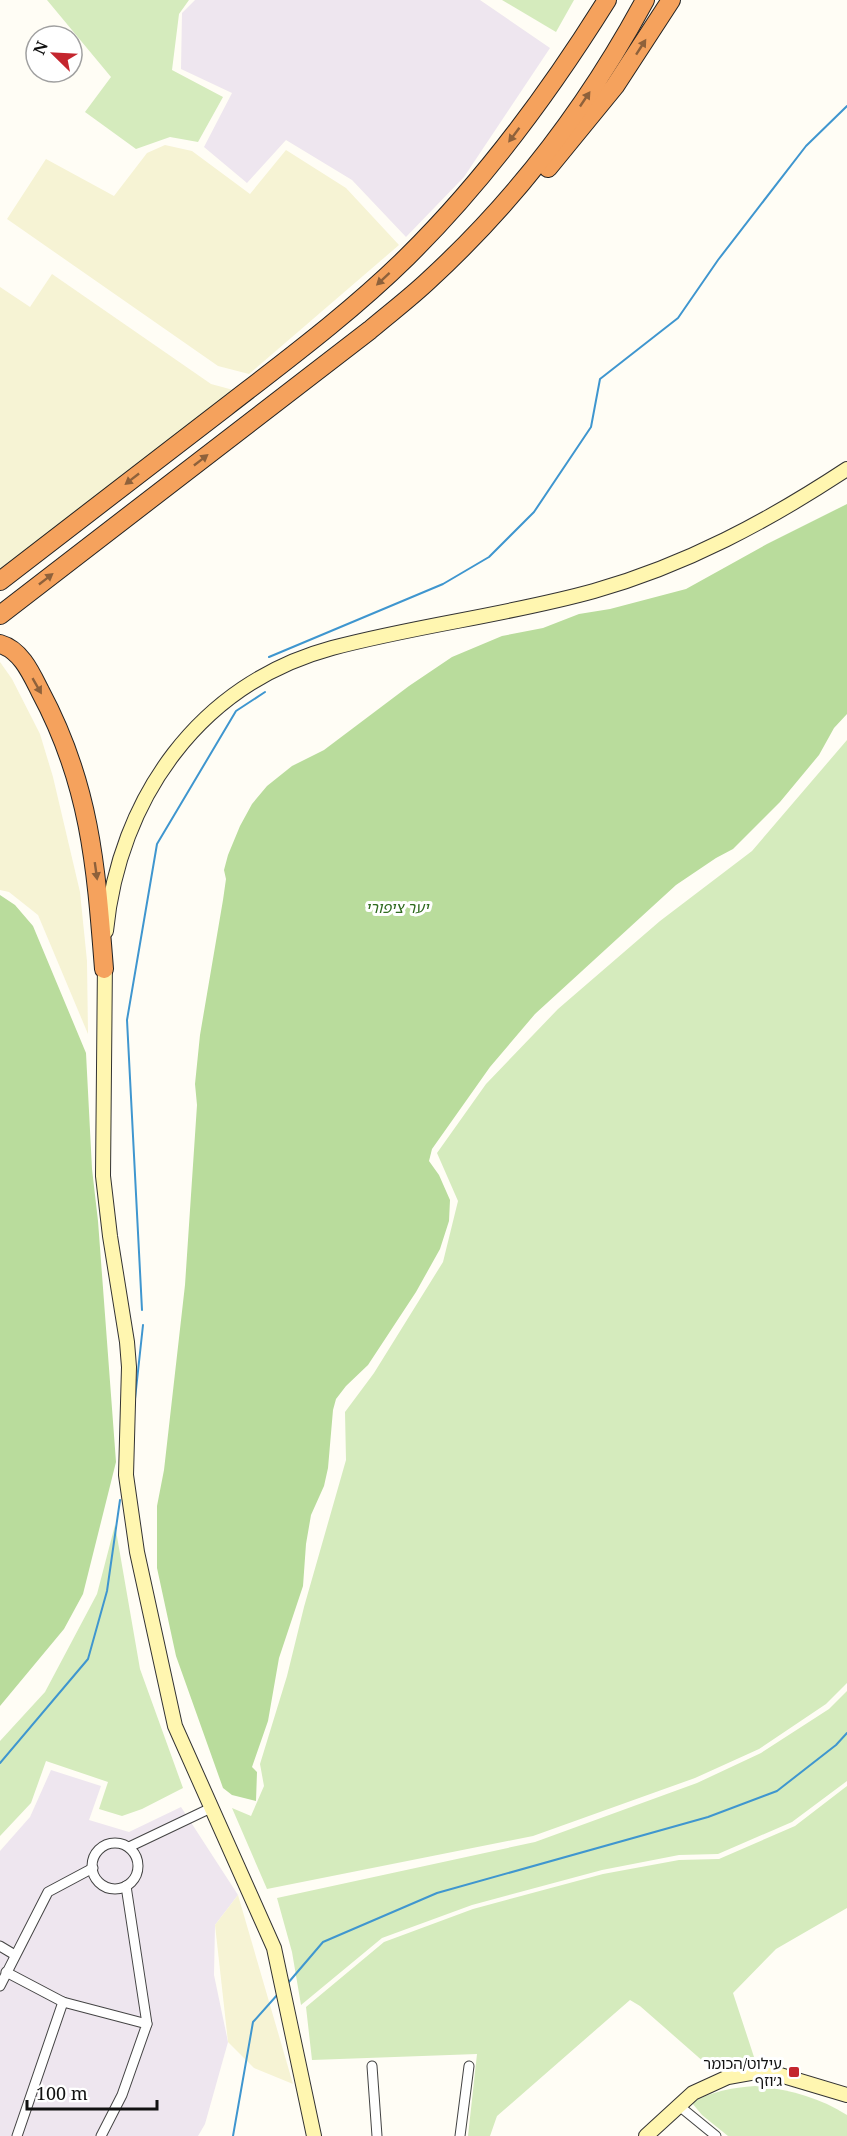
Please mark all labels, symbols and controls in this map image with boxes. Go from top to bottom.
north arrow [24,24,84,84]
text: N [28,37,53,58]
one-way arrow [636,39,647,56]
one-way arrow [579,91,591,107]
one-way arrow [509,127,521,142]
one-way arrow [376,272,391,286]
one-way arrow [193,455,208,467]
one-way arrow [125,472,140,484]
one-way arrow [39,574,54,586]
one-way arrow [32,678,43,694]
one-way arrow [91,861,101,880]
park label: יער ציפורי [366,897,430,917]
place label: עילוט/הכומר ג׳וזף [703,2053,782,2090]
marker: עילוט/הכומר ג׳וזף [787,2065,801,2079]
scale bar [27,2073,158,2111]
text: 100 m [36,2081,88,2105]

